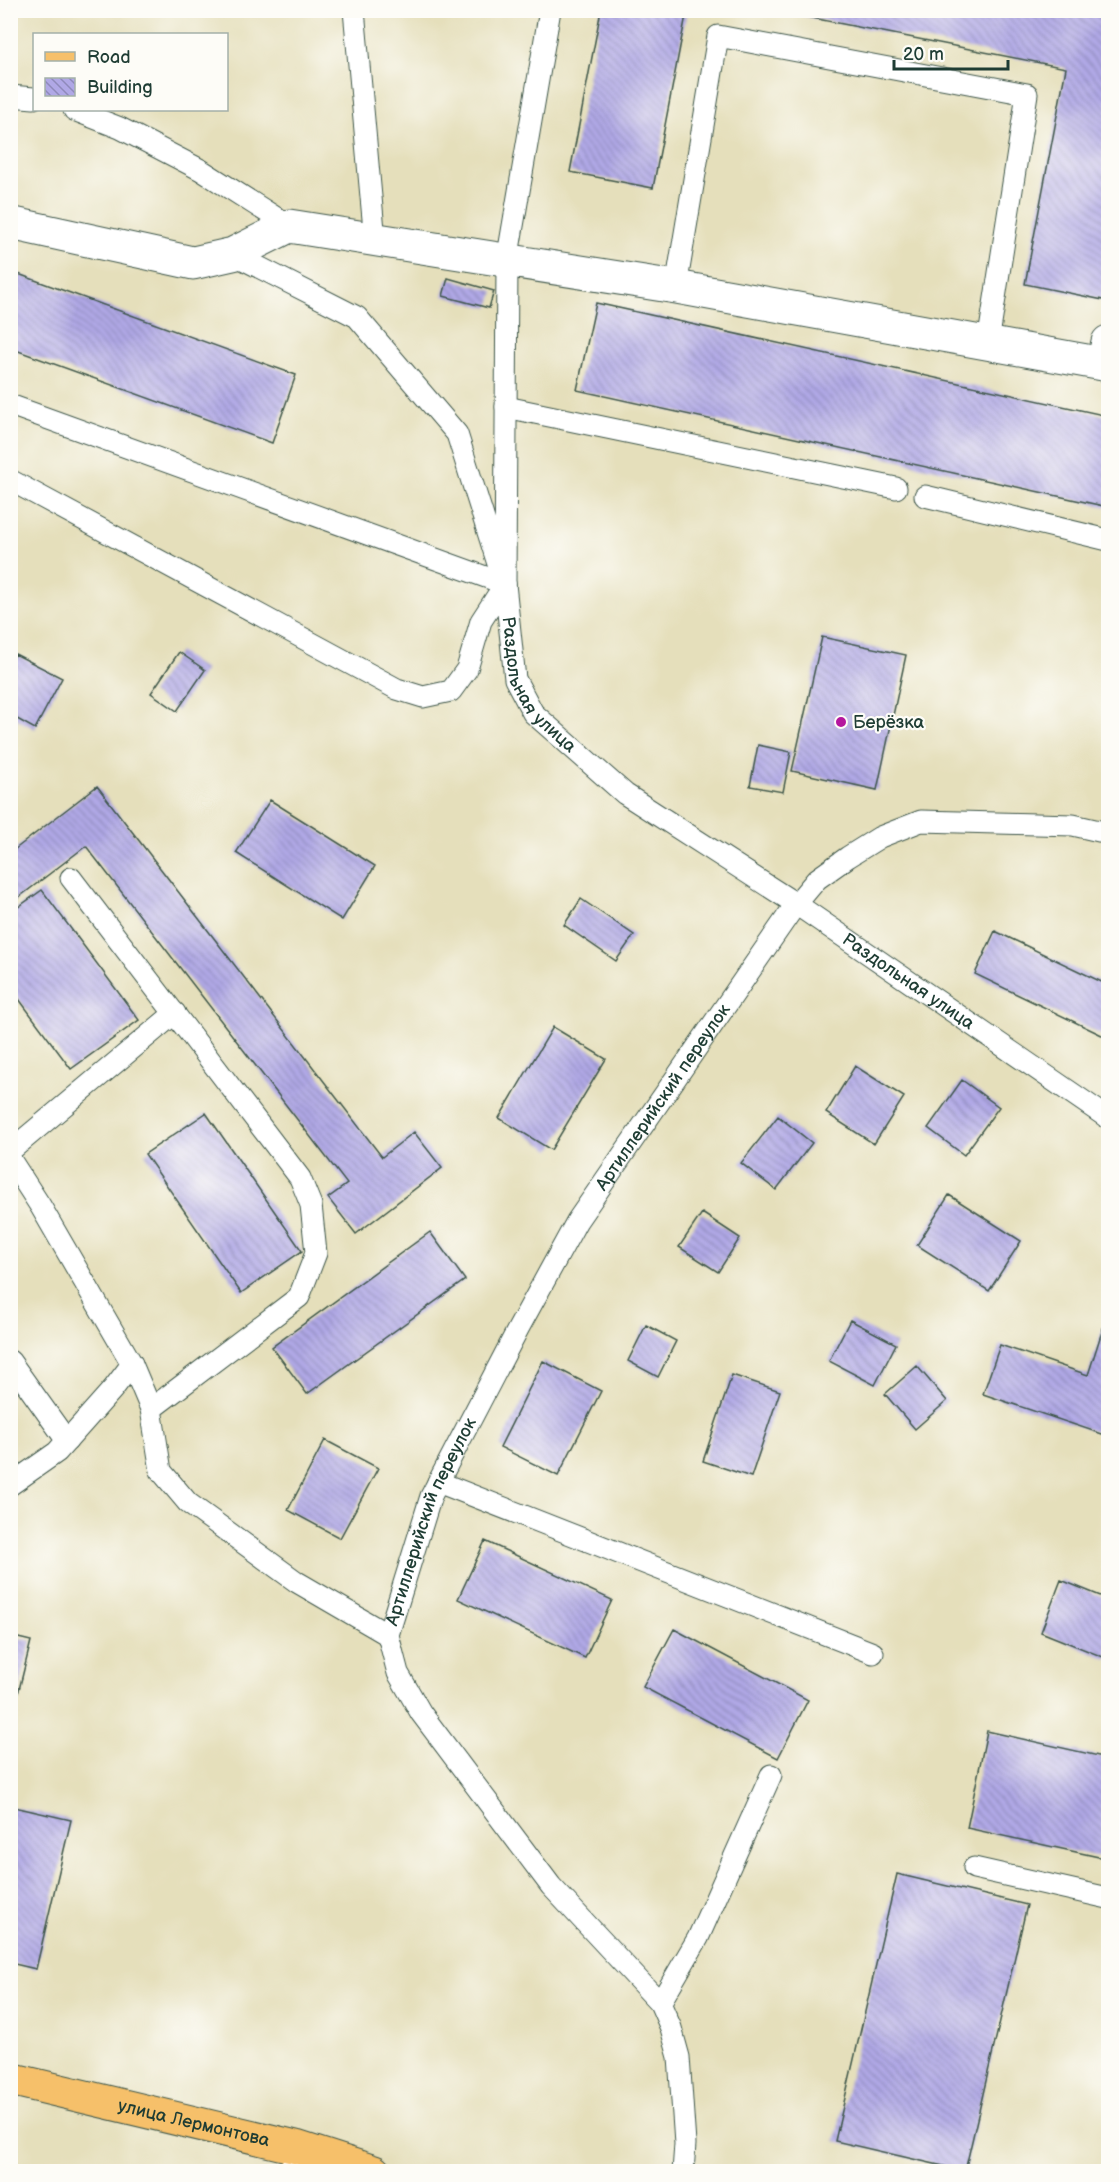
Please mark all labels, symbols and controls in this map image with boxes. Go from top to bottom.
legend [33,33,228,111]
scale bar [894,33,1008,71]
text: 20 m [903,44,944,65]
text: Road [87,47,131,68]
text: Building [87,77,153,98]
street label: Раздольная улица [498,615,581,757]
place label: Берёзка [853,712,924,733]
marker: Берёзка [834,715,848,729]
street label: Раздольная улица [838,929,979,1034]
street label: Артиллерийский переулок [590,999,735,1195]
street label: Артиллерийский переулок [381,1414,481,1629]
street label: улица Лермонтова [116,2095,272,2151]

